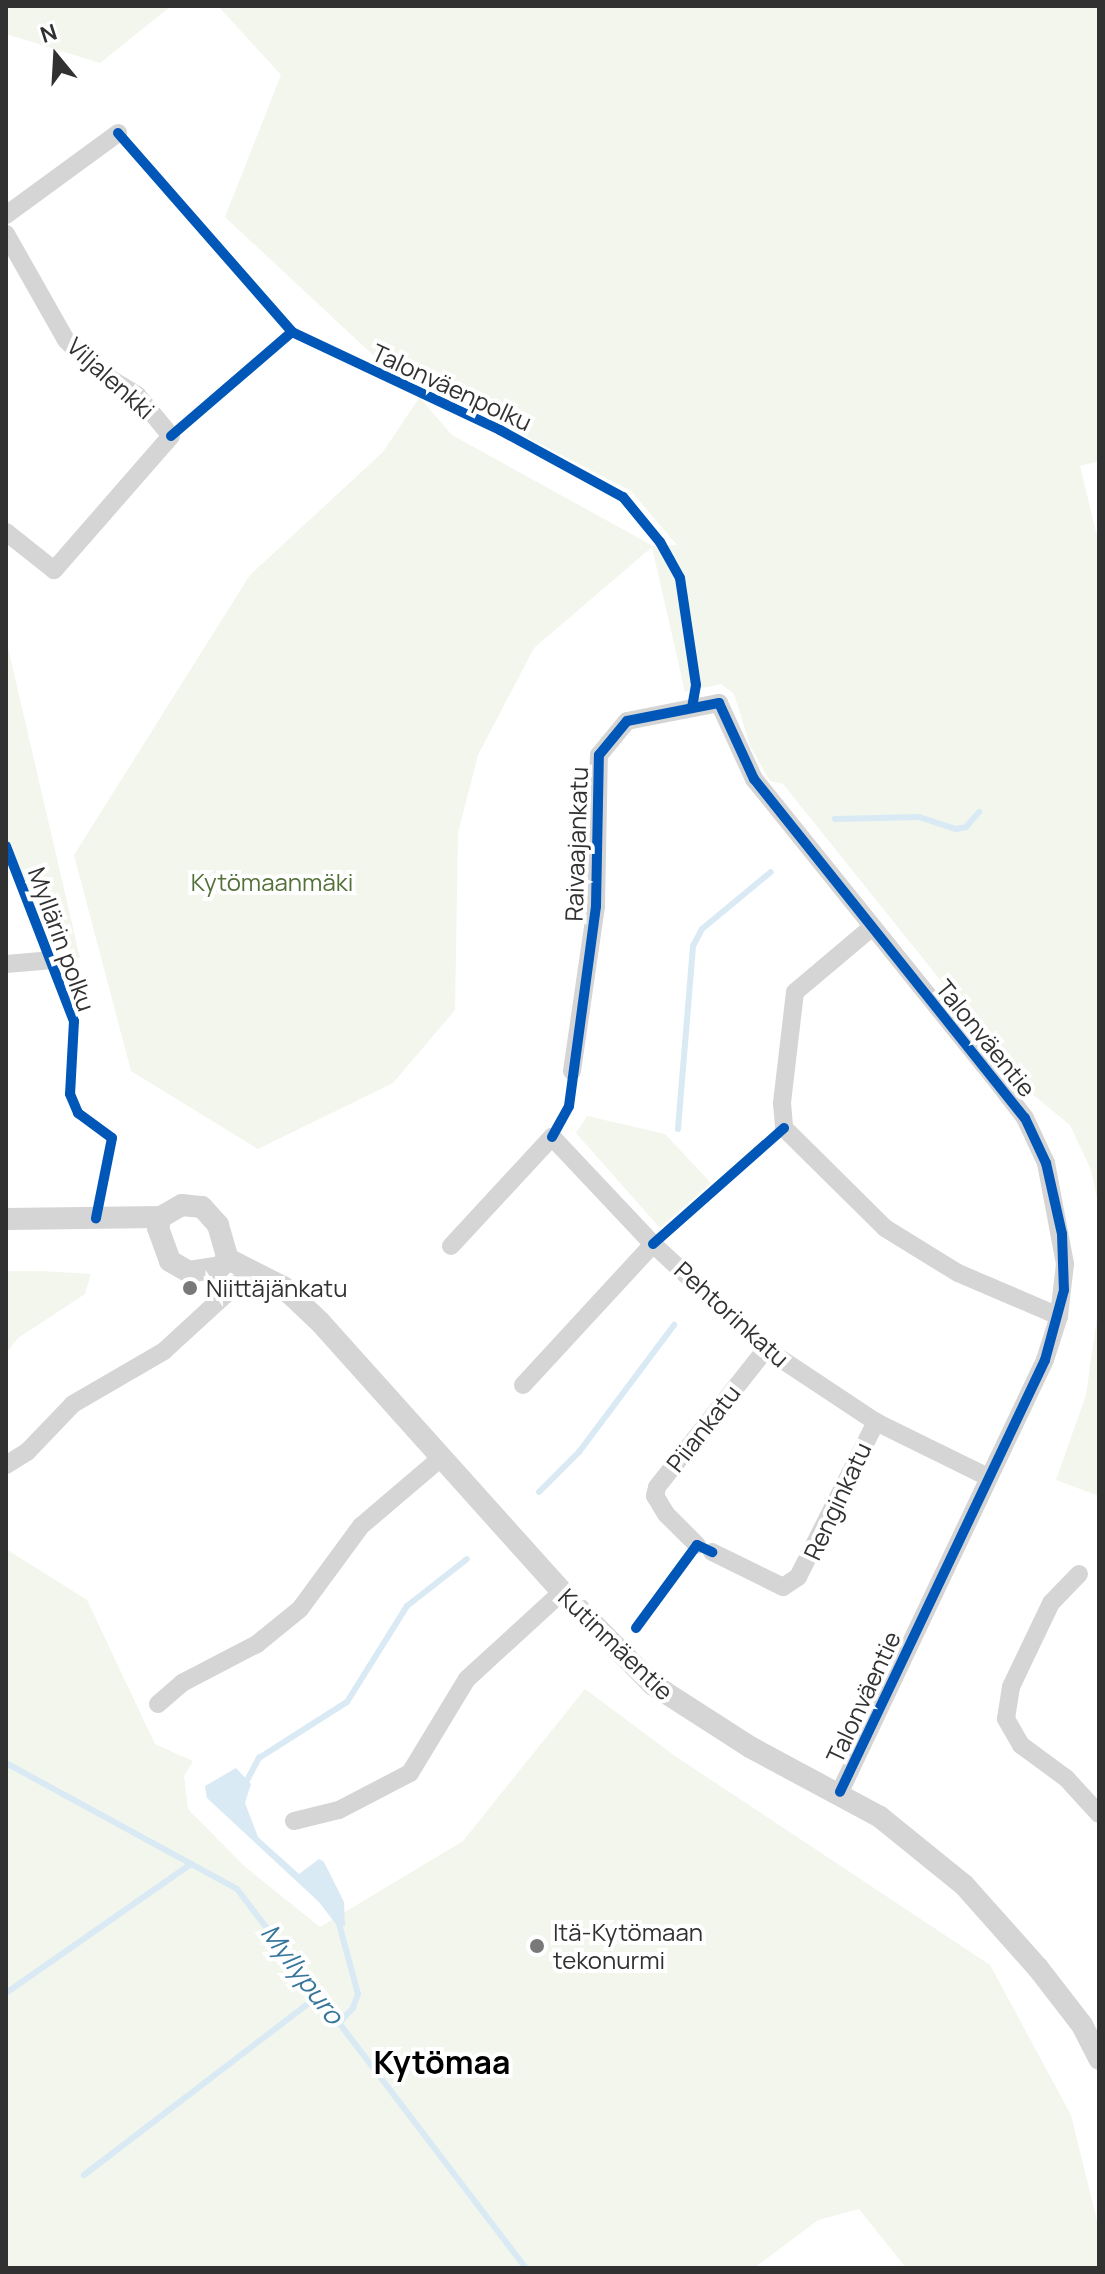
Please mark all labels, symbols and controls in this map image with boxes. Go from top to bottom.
north arrow [16,16,96,96]
text: N [36,16,61,50]
street label: Viljalenkki [61,331,161,425]
street label: Talonväenpolku [368,337,536,437]
street label: Raivaajankatu [559,766,593,922]
street label: Myllärin polku [23,863,101,1015]
park label: Kytömaanmäki [191,868,353,896]
street label: Talonväentie [930,974,1042,1102]
street label: Pehtorinkatu [669,1255,795,1373]
place label: Niittäjänkatu [206,1274,347,1302]
marker: Niittäjänkatu [181,1279,199,1297]
street label: Piiankatu [660,1379,746,1477]
street label: Renginkatu [797,1438,877,1564]
street label: Kutinmäentie [553,1582,679,1706]
street label: Talonväentie [820,1627,906,1767]
water label: Myllypuro [254,1918,350,2030]
place label: Itä-Kytömaan tekonurmi [553,1918,703,1974]
marker: Itä-Kytömaan tekonurmi [528,1937,546,1955]
district label: Kytömaa [374,2043,510,2081]

